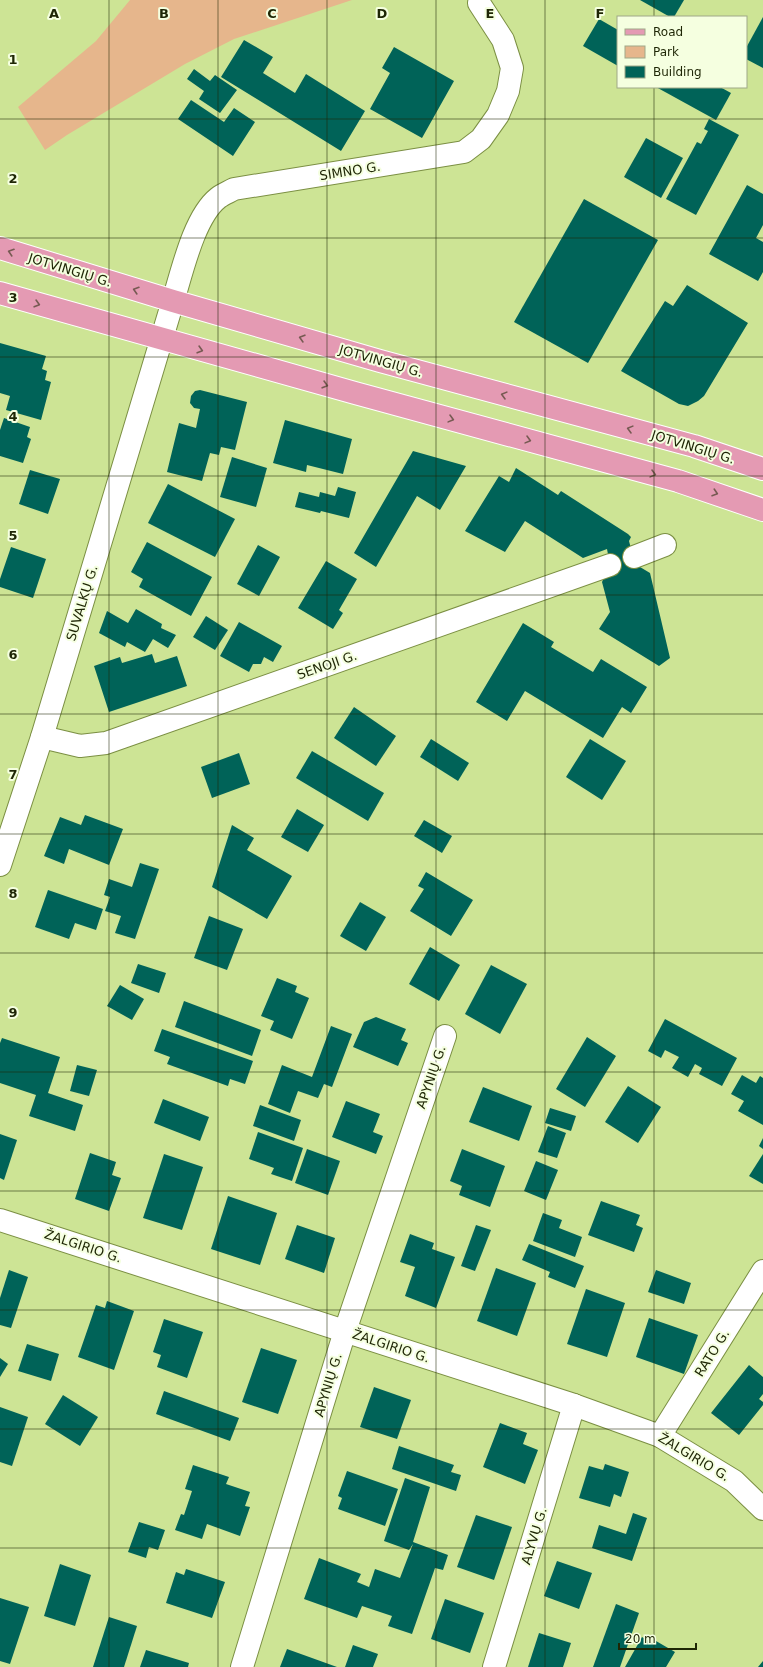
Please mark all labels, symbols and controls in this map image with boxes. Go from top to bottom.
text: A [49,6,59,21]
text: B [159,6,169,21]
text: C [267,6,277,21]
text: D [377,6,388,21]
text: E [486,6,494,21]
text: F [596,6,604,21]
legend [617,16,747,88]
text: Road [653,25,683,39]
text: Park [653,45,679,59]
text: 1 [8,52,18,67]
text: Building [653,65,702,79]
street label: SIMNO G. [318,159,382,183]
text: 2 [8,171,18,186]
one-way arrow [8,248,15,257]
street label: JOTVINGIŲ G. [26,250,113,290]
one-way arrow [132,286,139,295]
text: 3 [8,290,18,305]
one-way arrow [34,299,41,308]
one-way arrow [299,334,306,343]
street label: JOTVINGIŲ G. [337,342,425,380]
one-way arrow [196,345,203,354]
one-way arrow [321,380,328,389]
one-way arrow [501,391,507,399]
text: 4 [8,409,18,424]
one-way arrow [447,414,454,423]
one-way arrow [626,425,633,433]
street label: JOTVINGIŲ G. [649,427,736,467]
one-way arrow [524,435,531,444]
one-way arrow [650,470,657,478]
one-way arrow [711,488,718,497]
text: 5 [8,528,18,543]
street label: SUVALKŲ G. [63,563,101,643]
text: 6 [8,647,18,662]
street label: SENOJI G. [295,648,359,682]
text: 7 [8,767,18,782]
text: 8 [8,886,18,901]
text: 9 [8,1005,18,1020]
street label: APYNIŲ G. [413,1043,449,1111]
street label: ŽALGIRIO G. [42,1226,124,1266]
street label: ŽALGIRIO G. [350,1326,432,1366]
street label: RATO G. [692,1327,732,1379]
street label: APYNIŲ G. [311,1351,345,1419]
street label: ŽALGIRIO G. [656,1430,732,1484]
street label: ALYVŲ G. [518,1506,550,1566]
scale bar [619,1625,696,1651]
text: 20 m [625,1632,656,1646]

